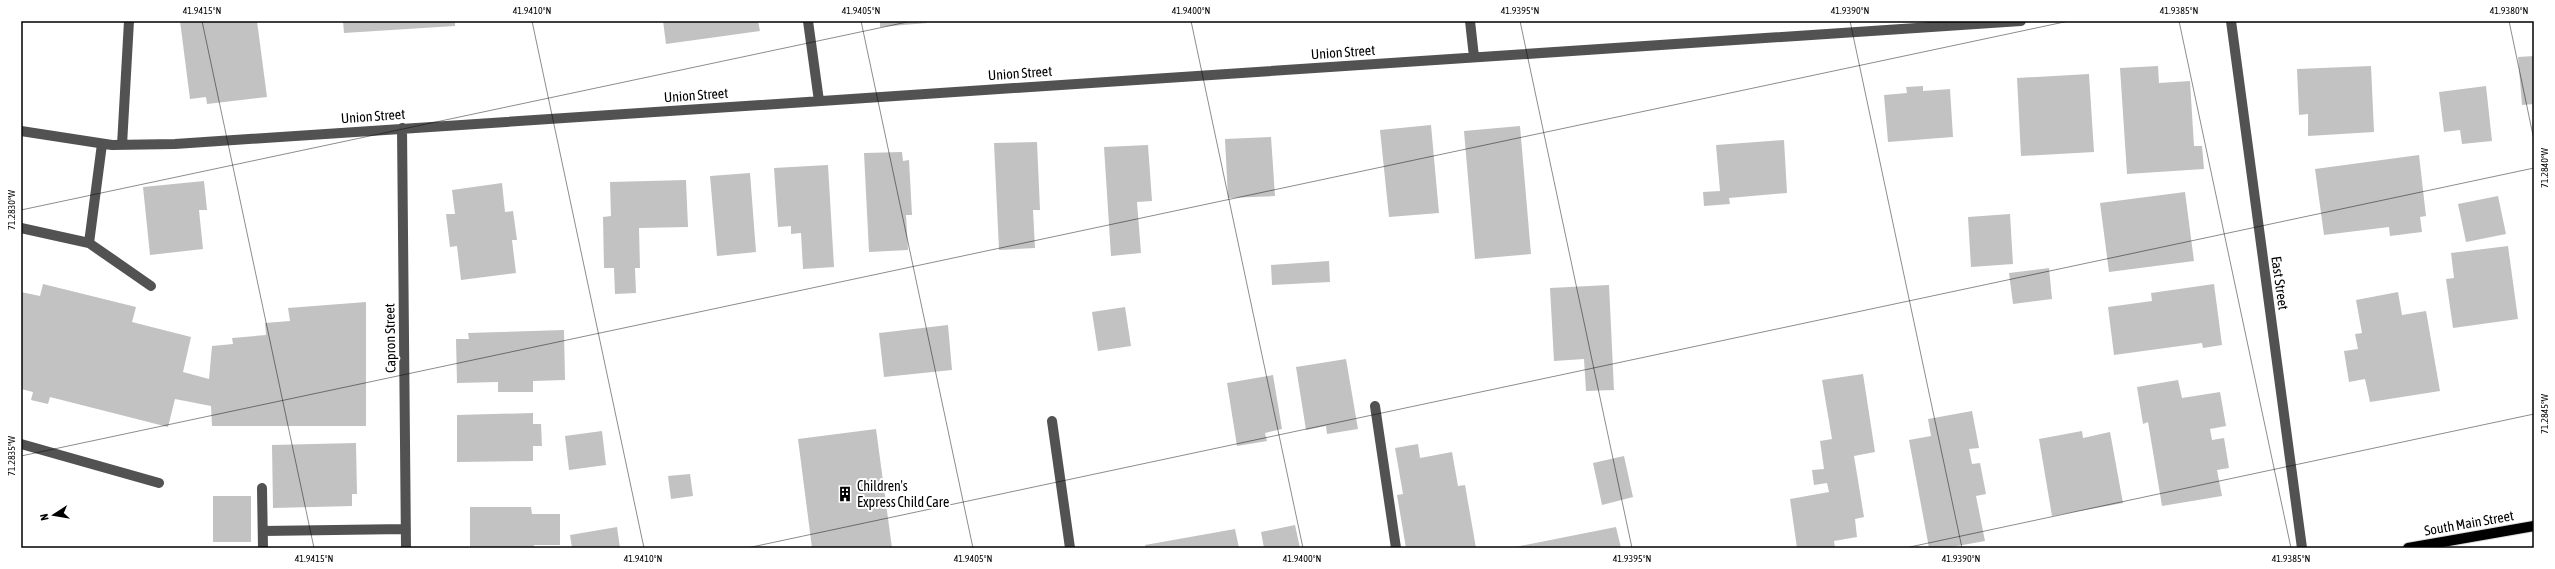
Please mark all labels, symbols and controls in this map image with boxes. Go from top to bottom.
text: 41.9415°N [183,5,221,16]
text: 41.9410°N [513,5,551,16]
text: 41.9405°N [842,5,880,16]
text: 41.9400°N [1172,5,1210,16]
text: 41.9395°N [1501,5,1539,16]
text: 41.9390°N [1831,5,1869,16]
text: 41.9385°N [2160,5,2198,16]
text: 41.9380°N [2490,5,2528,16]
street label: Union Street [1310,42,1376,62]
street label: Union Street [987,63,1053,83]
street label: Union Street [663,85,729,105]
street label: Union Street [340,106,406,126]
text: 71.2840°W [2539,147,2550,188]
text: 71.2830°W [6,189,17,230]
street label: East Street [2268,255,2292,311]
street label: Capron Street [381,303,399,373]
text: 71.2845°W [2539,393,2550,434]
text: 71.2835°W [6,435,17,476]
place label: Children's Express Child Care [857,478,949,510]
building icon: Children's Express Child Care [836,485,854,503]
north arrow [34,495,74,535]
street label: South Main Street [2423,507,2515,539]
text: N [38,513,51,522]
text: 41.9415°N [295,553,333,564]
text: 41.9410°N [624,553,662,564]
text: 41.9405°N [954,553,992,564]
text: 41.9400°N [1283,553,1321,564]
text: 41.9395°N [1613,553,1651,564]
text: 41.9390°N [1942,553,1980,564]
text: 41.9385°N [2272,553,2310,564]

